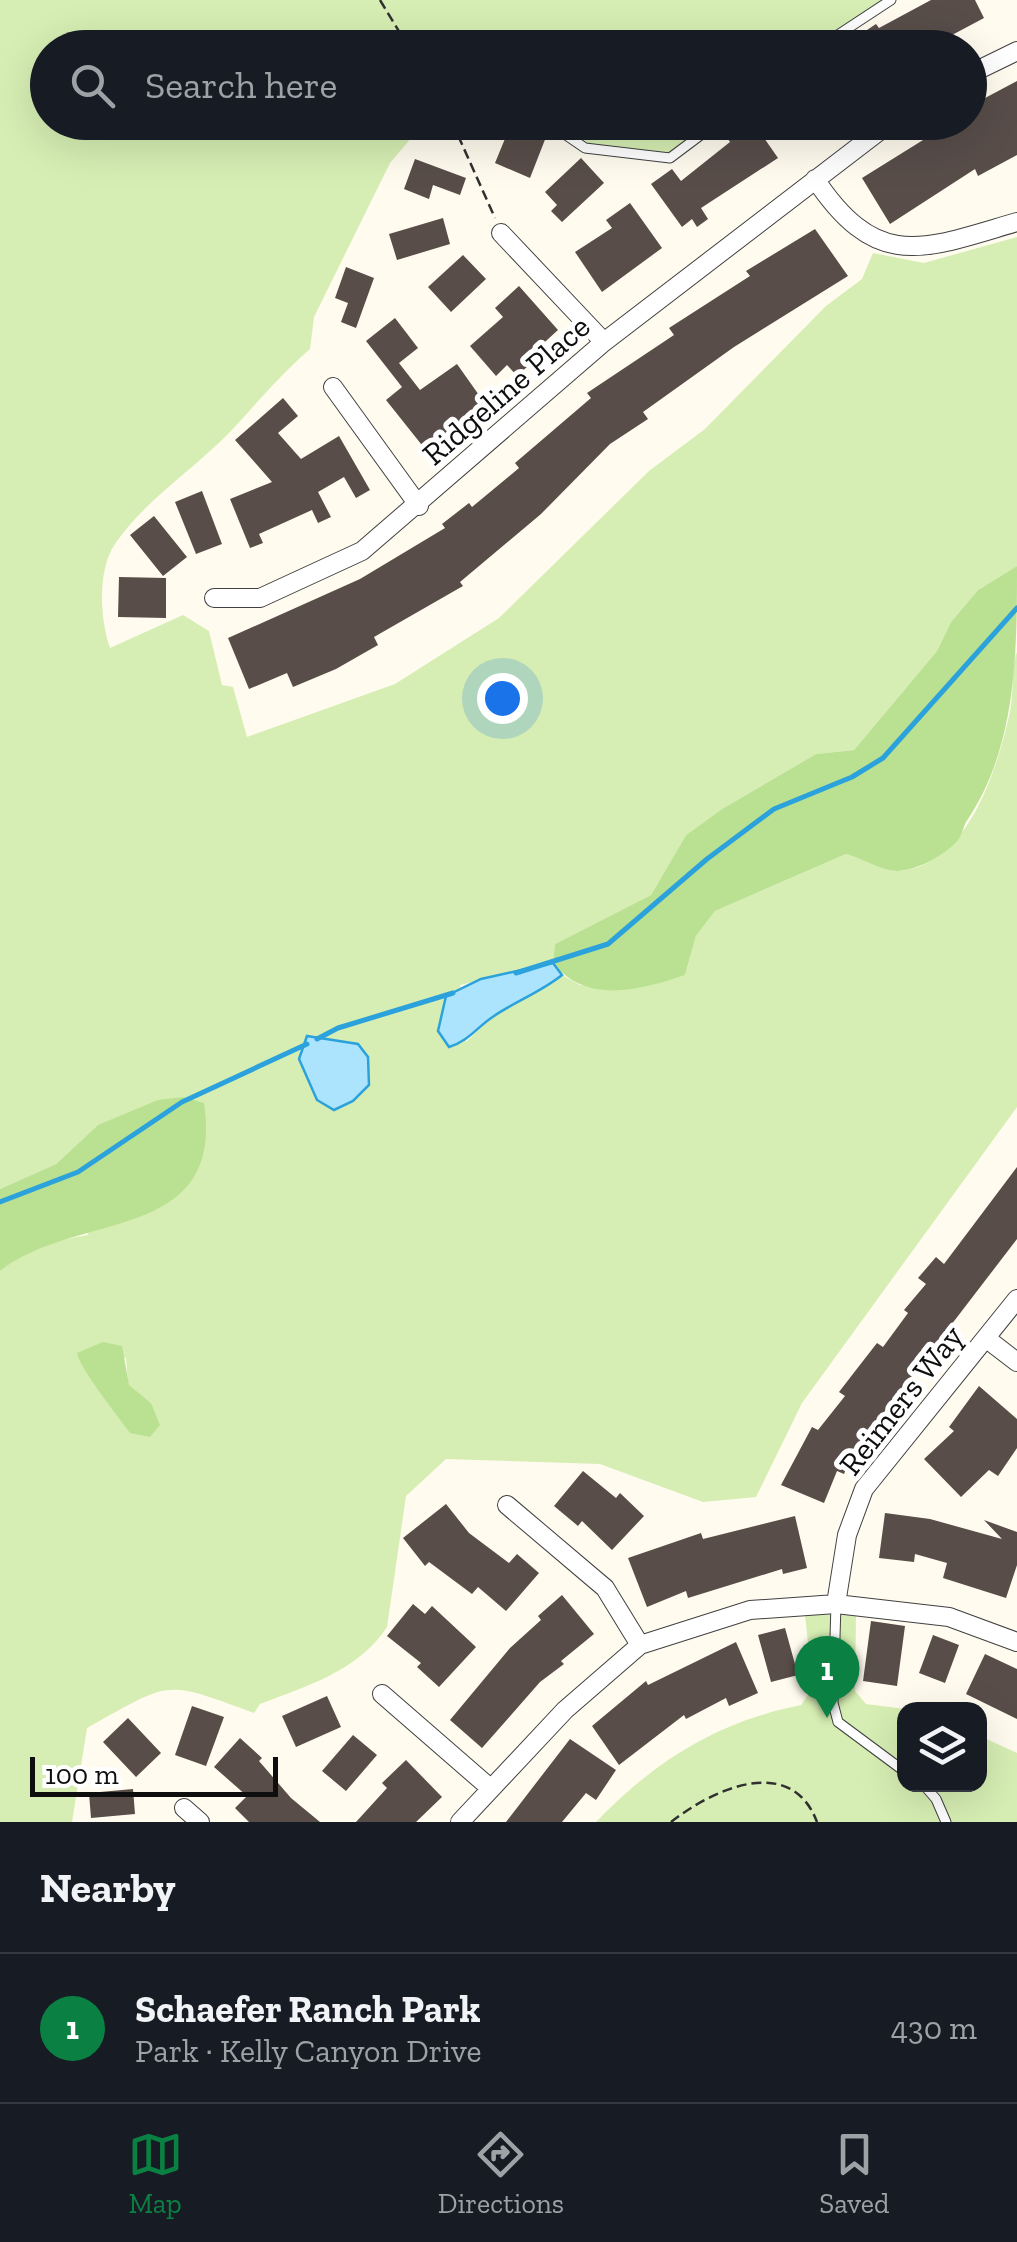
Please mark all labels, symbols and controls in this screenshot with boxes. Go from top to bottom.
search box [30,30,987,140]
icon: search [65,58,120,113]
text: Search here [145,62,337,108]
street label: Ridgeline Place [415,307,597,473]
your location [477,673,528,724]
street label: Reimers Way [831,1317,972,1482]
pin: 1 [794,1636,860,1718]
map controls [897,1702,987,1792]
button: layers [897,1702,987,1792]
scale bar [30,1752,278,1796]
text: 100 m [45,1758,119,1791]
text: Nearby [40,1862,176,1913]
text: Schaefer Ranch Park [135,1986,480,2032]
text: 1 [66,2009,79,2047]
text: 430 m [891,2009,977,2047]
text: Park · Kelly Canyon Drive [135,2032,481,2070]
tab: Map [128,2127,183,2220]
tab: Directions [438,2127,564,2220]
tab: Saved [819,2127,889,2220]

